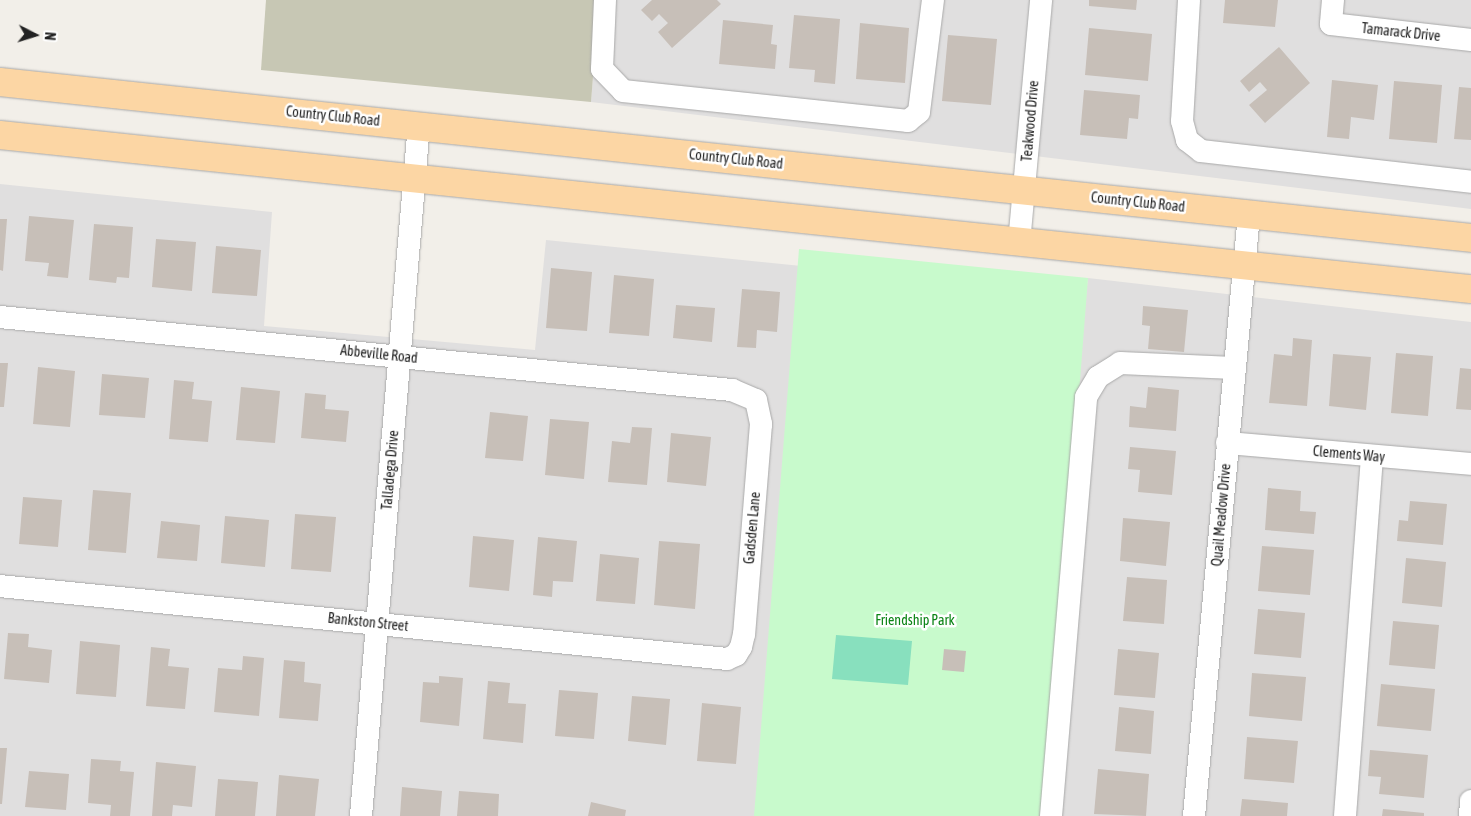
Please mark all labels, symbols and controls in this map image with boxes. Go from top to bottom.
north arrow [10,10,60,60]
street label: Tamarack Drive [1361,20,1441,44]
text: N [42,31,58,41]
street label: Teakwood Drive [1018,80,1042,162]
street label: Country Club Road [285,103,381,129]
street label: Country Club Road [688,146,784,172]
street label: Country Club Road [1090,189,1186,215]
street label: Abbeville Road [340,342,418,366]
street label: Talladega Drive [378,429,402,511]
street label: Clements Way [1312,442,1386,466]
street label: Quail Meadow Drive [1208,463,1234,567]
street label: Gadsden Lane [740,491,764,565]
street label: Bankston Street [327,609,409,635]
park label: Friendship Park [875,612,955,628]

